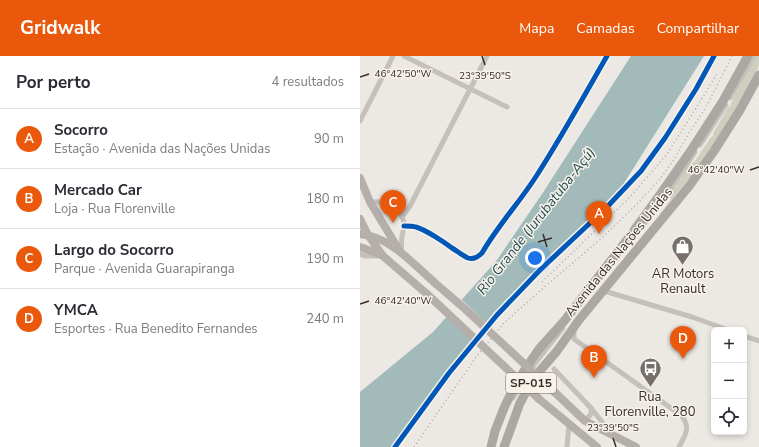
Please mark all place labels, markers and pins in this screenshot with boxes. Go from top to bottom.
pin: C [380,190,406,223]
pin: A [586,201,612,234]
shop icon: AR Motors Renault [670,233,696,266]
place label: AR Motors Renault [652,265,714,298]
pin: D [670,326,696,359]
pin: B [581,345,607,378]
bus stop icon: Rua Florenville, 280 [637,356,663,389]
place label: Rua Florenville, 280 [605,388,696,421]

